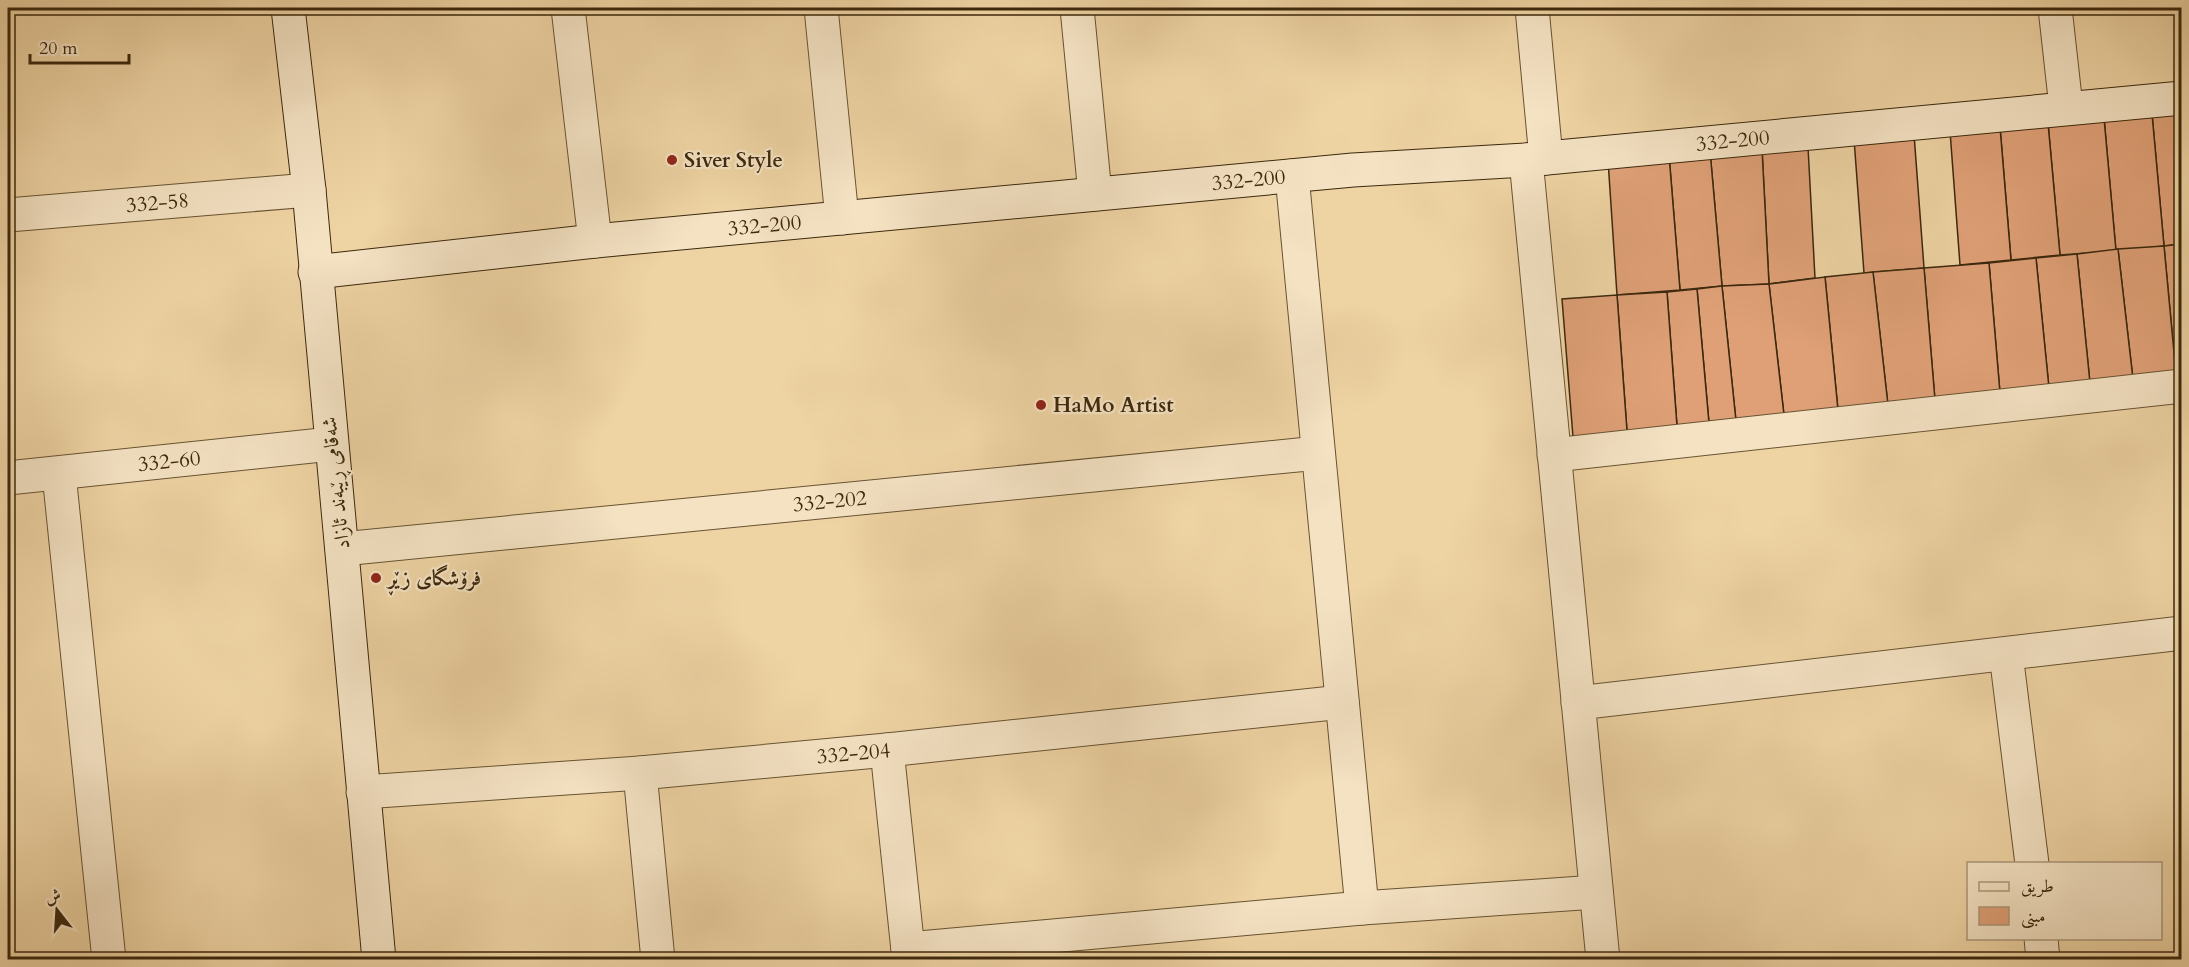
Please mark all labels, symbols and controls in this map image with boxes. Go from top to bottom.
scale bar [30,27,129,65]
text: 20 m [39,36,78,61]
street label: 332-200 [1695,123,1771,158]
place label: Siver Style [684,146,783,175]
marker: Siver Style [665,153,679,167]
street label: 332-200 [1210,162,1287,198]
street label: 332-58 [125,186,190,220]
street label: 332-200 [726,207,803,243]
place label: HaMo Artist [1053,391,1174,420]
marker: HaMo Artist [1034,398,1048,412]
street label: شەقامی ڕێبەند ئازاد [315,415,359,551]
street label: 332-60 [136,443,202,479]
street label: 332-202 [791,483,868,519]
place label: فرۆشگای زێڕ [386,564,481,596]
marker: فرۆشگای زێڕ [369,571,383,585]
street label: 332-204 [815,735,892,771]
legend [1967,862,2162,940]
text: طريق [2021,874,2054,899]
north arrow [27,880,87,940]
text: ش [42,884,64,909]
text: مبنى [2021,904,2046,929]

